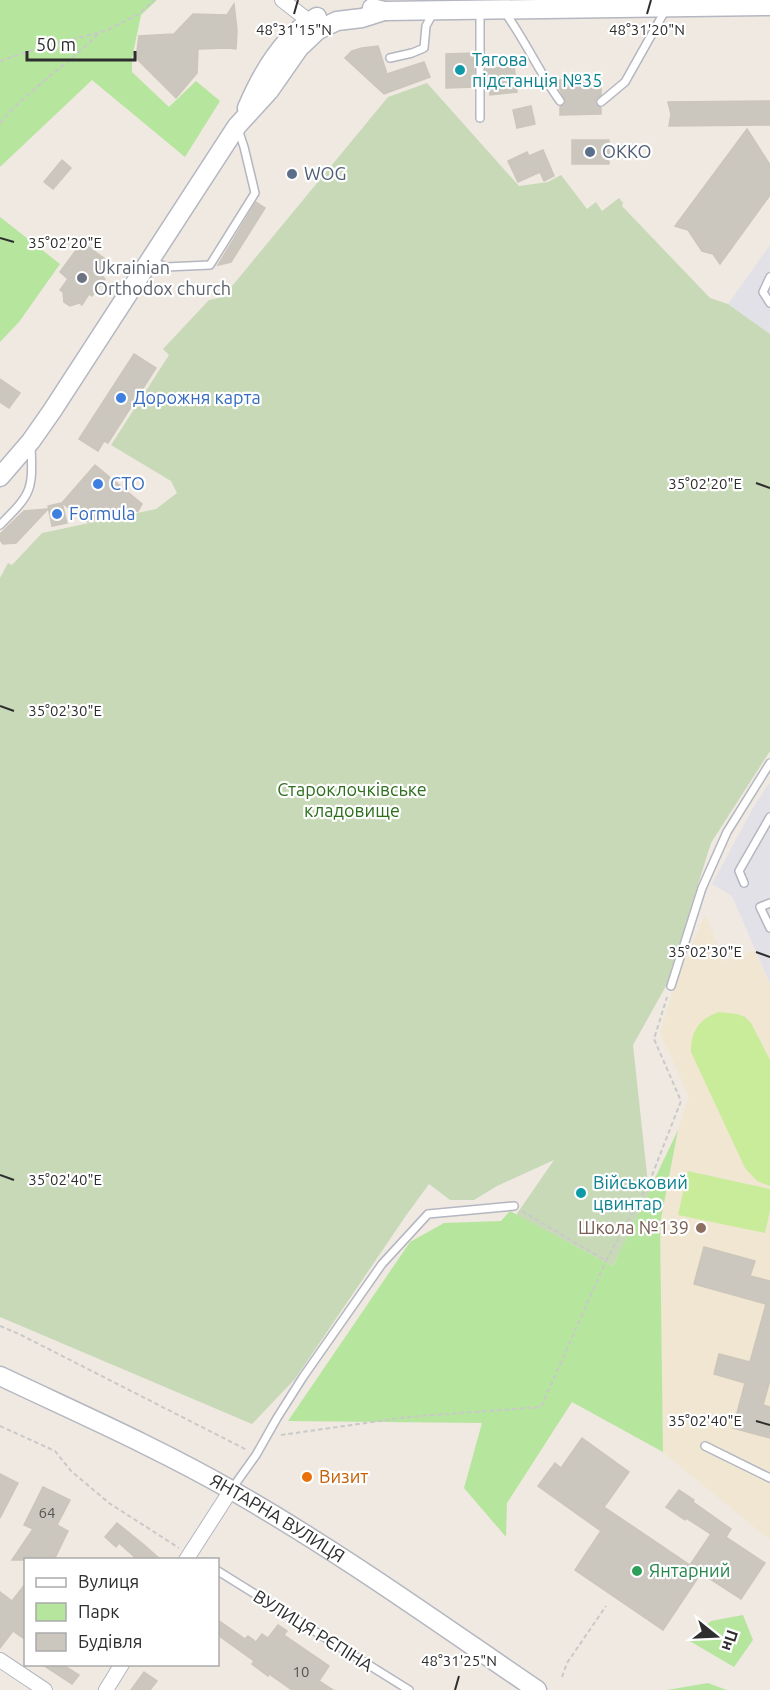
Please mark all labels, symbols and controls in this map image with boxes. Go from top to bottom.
text: 48°31'15"N [256,21,332,38]
text: 48°31'20"N [609,21,685,38]
scale bar [27,24,135,62]
text: 50 m [36,34,76,54]
place label: Тягова пiдстанцiя №35 [472,49,602,90]
marker: Тягова пiдстанцiя №35 [453,63,467,77]
place label: ОККО [602,141,651,161]
marker: ОККО [583,145,597,159]
place label: WOG [304,163,347,183]
marker: WOG [285,167,299,181]
text: 35°02'20"E [28,234,102,251]
place label: Ukrainian Orthodox church [94,257,231,298]
marker: Ukrainian Orthodox church [75,271,89,285]
place label: Дорожня карта [133,387,261,407]
marker: Дорожня карта [114,391,128,405]
place label: СТО [110,473,145,493]
text: 35°02'20"E [668,475,742,492]
marker: СТО [91,477,105,491]
place label: Formula [69,503,136,523]
marker: Formula [50,507,64,521]
text: 35°02'30"E [28,702,102,719]
park label: Староклочківське кладовище [277,779,427,820]
text: 35°02'30"E [668,943,742,960]
text: 35°02'40"E [28,1171,102,1188]
place label: Військовий цвинтар [593,1172,688,1213]
marker: Військовий цвинтар [574,1186,588,1200]
place label: Школа №139 [578,1217,689,1237]
marker: Школа №139 [694,1221,708,1235]
text: 35°02'40"E [668,1412,742,1429]
place label: Визит [319,1466,368,1486]
street label: ЯНТАРНА ВУЛИЦЯ [207,1469,349,1566]
marker: Визит [300,1470,314,1484]
house number: 64 [39,1504,55,1521]
legend [24,1558,219,1666]
place label: Янтарний [649,1560,730,1580]
marker: Янтарний [630,1564,644,1578]
text: Вулиця [78,1571,139,1591]
street label: ВУЛИЦЯ РЄПІНА [250,1585,377,1675]
text: Парк [78,1601,119,1621]
north arrow [686,1606,746,1666]
text: Пн [718,1628,742,1653]
text: Будівля [78,1631,143,1651]
text: 48°31'25"N [421,1652,497,1669]
house number: 10 [293,1663,309,1680]

